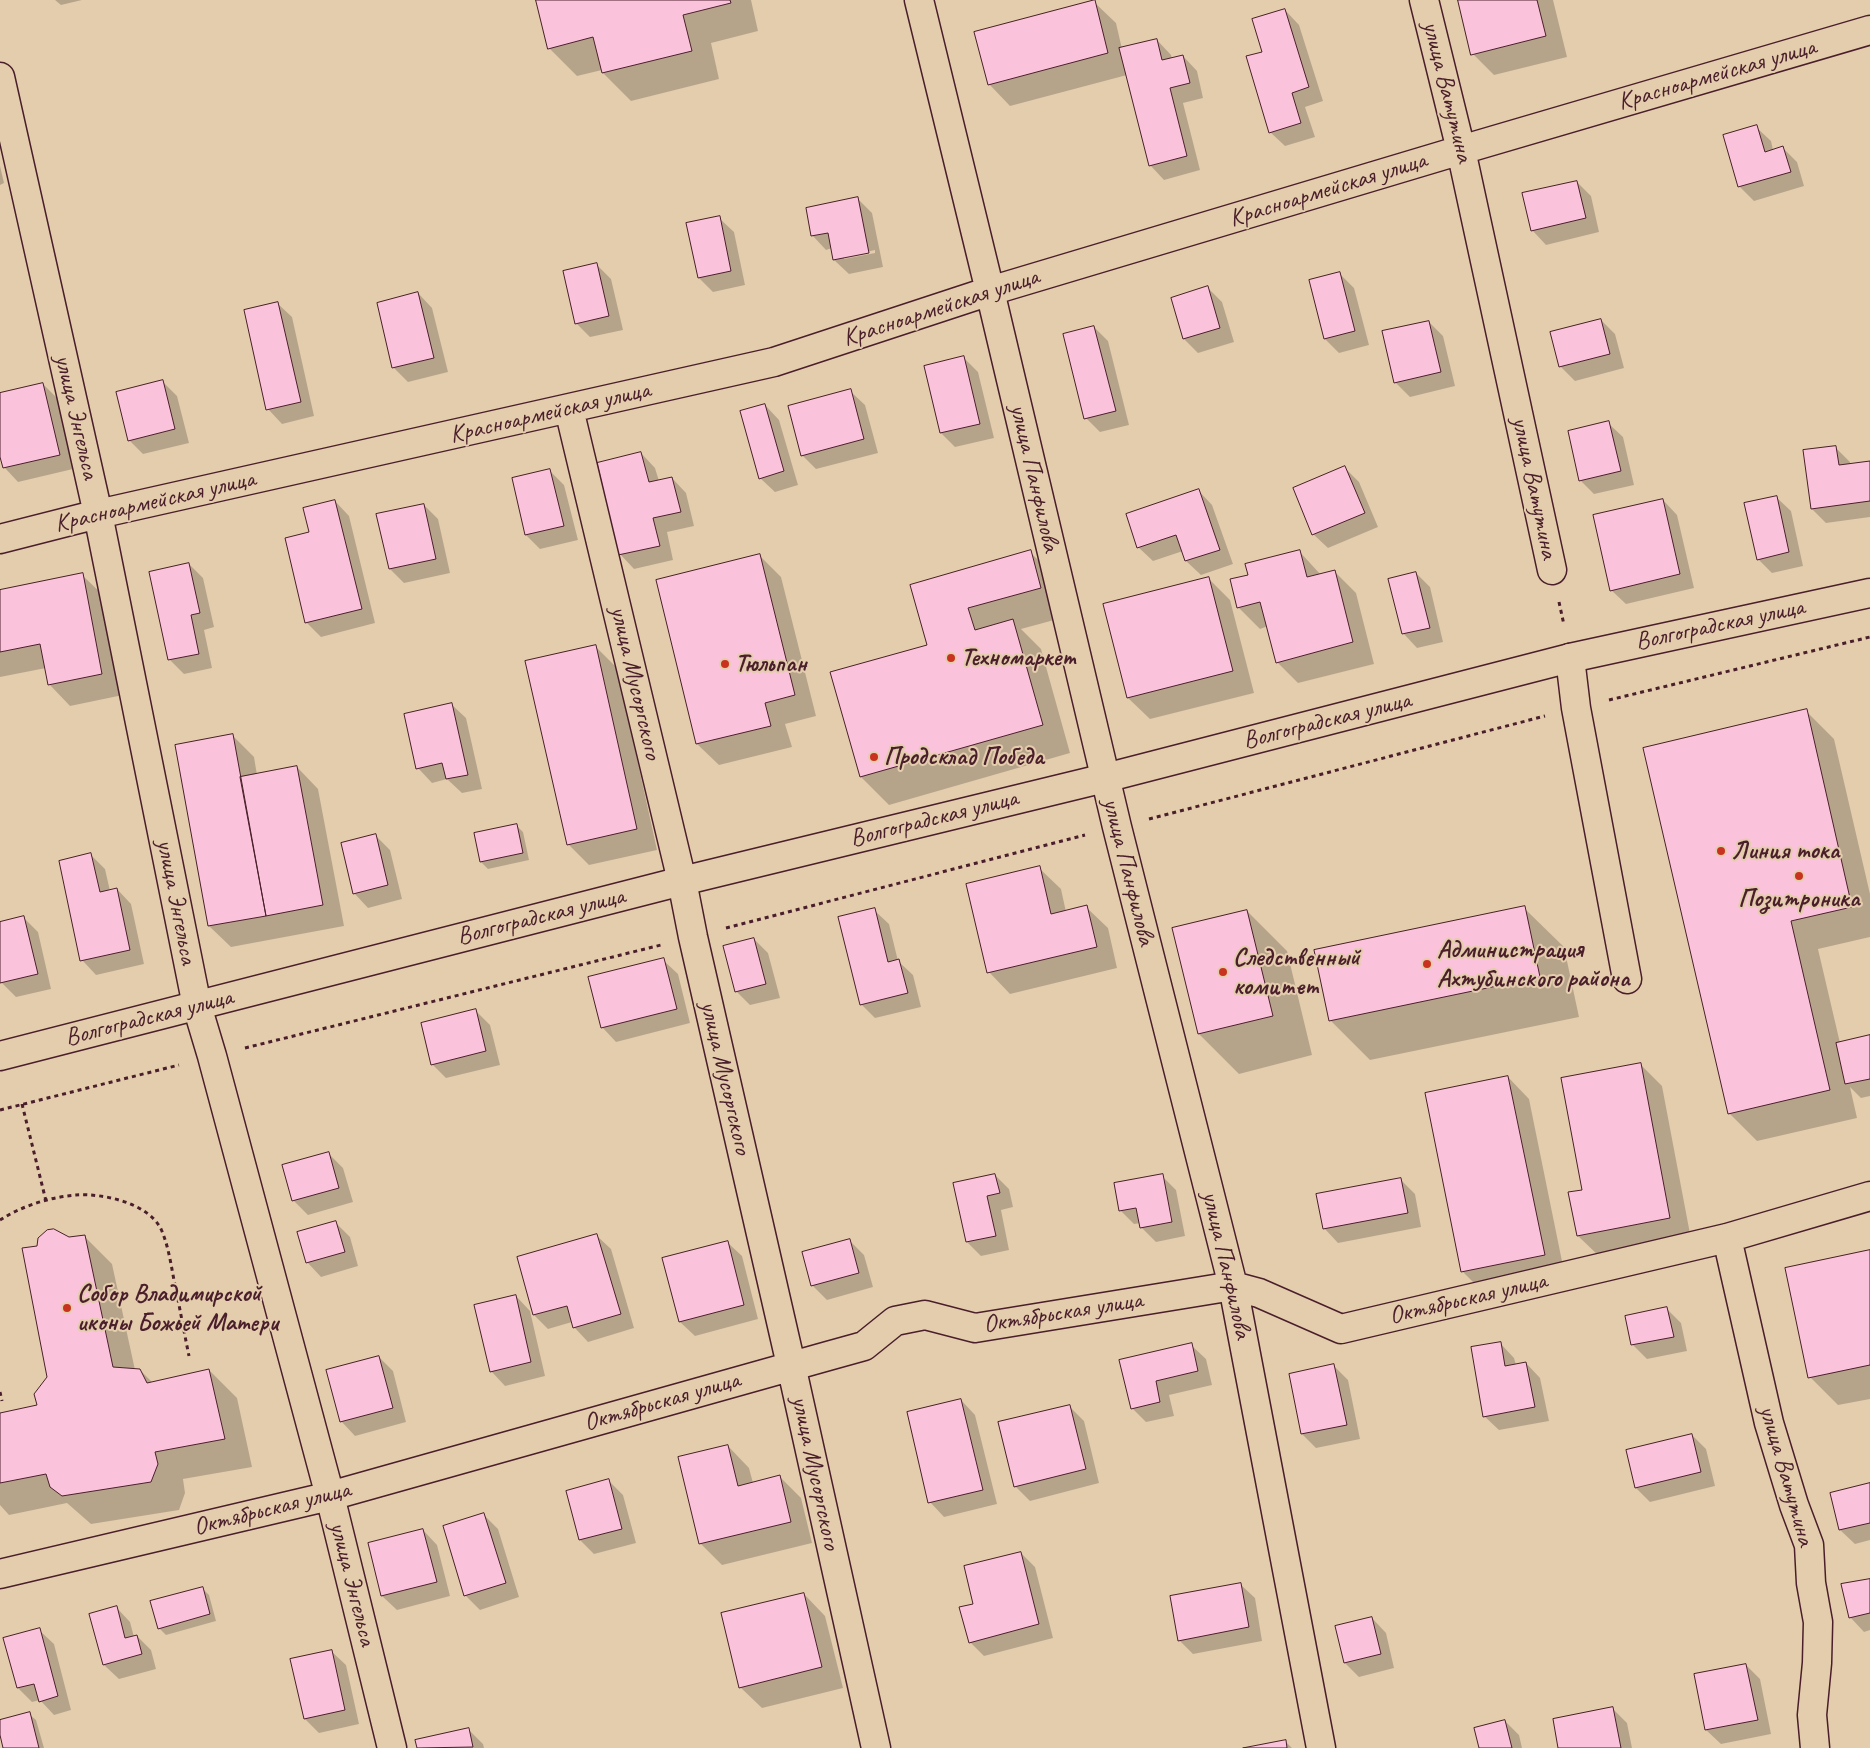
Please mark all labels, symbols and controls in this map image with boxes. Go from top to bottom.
street label: улица Ватутина [1415,18,1479,166]
street label: Красноармейская улица [1615,32,1819,118]
street label: Красноармейская улица [1226,146,1430,234]
street label: Красноармейская улица [839,262,1043,354]
street label: улица Энгельса [47,352,105,482]
street label: Красноармейская улица [447,375,653,451]
street label: улица Панфилова [1002,401,1066,555]
street label: улица Ватутина [1504,414,1564,562]
street label: Красноармейская улица [52,464,258,540]
street label: Волгоградская улица [1633,592,1807,658]
street label: улица Мусоргского [603,604,667,762]
place label: Техномаркет [961,643,1076,673]
place label: Тюльпан [735,649,807,679]
marker: Техномаркет [945,652,957,664]
marker: Тюльпан [719,658,731,670]
street label: Волгоградская улица [1240,686,1414,756]
place label: Продсклад Победа [884,742,1044,772]
marker: Продсклад Победа [868,751,880,763]
street label: Волгоградская улица [847,784,1021,854]
street label: улица Панфилова [1095,795,1161,949]
place label: Линия тока [1731,836,1840,866]
street label: улица Энгельса [149,837,203,967]
marker: Линия тока [1715,845,1727,857]
marker: Позитроника [1793,870,1805,882]
street label: Волгоградская улица [454,882,628,952]
place label: Позитроника [1738,884,1860,914]
place label: Администрация Ахтубинского района [1437,935,1630,994]
place label: Следственный комитет [1233,943,1360,1002]
marker: Администрация Ахтубинского района [1421,958,1433,970]
marker: Следственный комитет [1217,966,1229,978]
street label: Волгоградская улица [62,983,236,1053]
street label: улица Мусоргского [693,999,757,1157]
street label: улица Панфилова [1194,1188,1258,1342]
street label: Октябрьская улица [1386,1266,1550,1332]
place label: Собор Владимирской иконы Божьей Матери [77,1279,278,1338]
street label: Октябрьская улица [981,1286,1145,1340]
marker: Собор Владимирской иконы Божьей Матери [61,1302,73,1314]
street label: Октябрьская улица [581,1365,743,1439]
street label: улица Мусоргского [784,1393,846,1553]
street label: улица Ватутина [1752,1402,1820,1550]
street label: Октябрьская улица [190,1475,354,1543]
street label: улица Энгельса [322,1519,382,1649]

